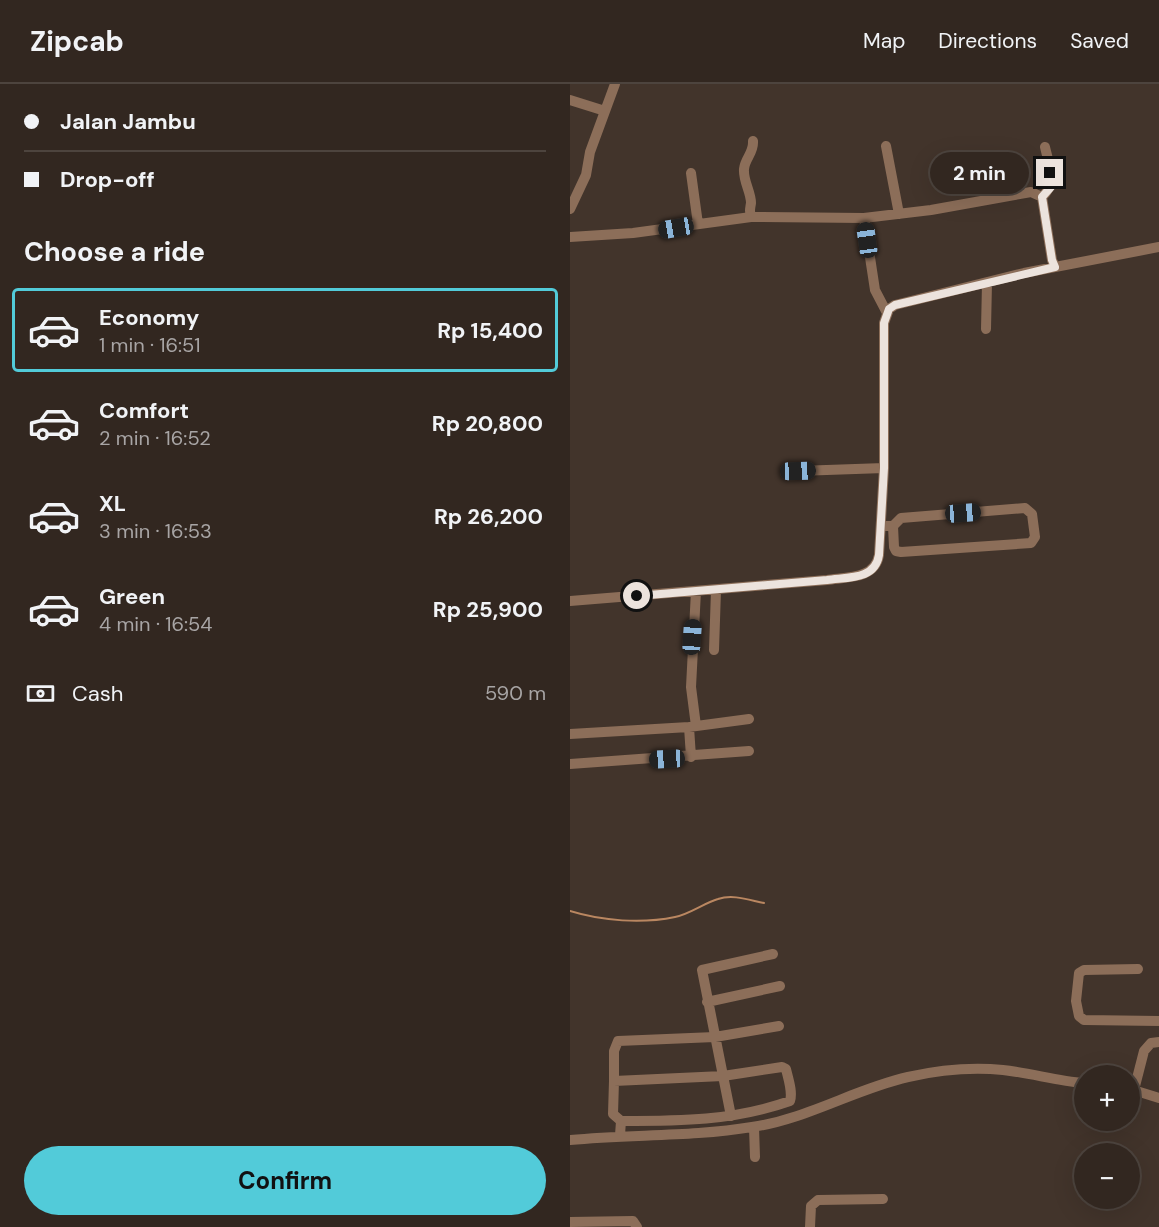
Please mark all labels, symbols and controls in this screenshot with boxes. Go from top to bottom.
text: Zipcab [30,23,124,60]
text: Map [863,27,905,55]
text: Directions [938,27,1037,55]
text: Saved [1070,27,1129,55]
text: Jalan Jambu [60,107,196,136]
callout: 2 min [930,152,1029,194]
route end [1036,159,1063,186]
text: 2 min [953,160,1006,186]
text: Drop-off [60,165,155,194]
car [657,216,695,240]
car [856,221,878,259]
text: Choose a ride [24,234,205,269]
icon: car [27,303,81,357]
text: Economy [99,303,199,332]
text: Rp 15,400 [437,316,543,345]
text: 1 min · 16:51 [99,332,201,358]
icon: car [27,396,81,450]
text: Comfort [99,396,189,425]
text: Rp 20,800 [432,409,543,438]
text: 2 min · 16:52 [99,425,211,451]
car [780,461,816,481]
icon: car [27,489,81,543]
text: XL [99,489,126,518]
text: Rp 26,200 [434,502,543,531]
car [944,503,982,523]
text: 3 min · 16:53 [99,518,212,544]
icon: car [27,582,81,636]
text: Green [99,582,165,611]
route start [623,582,650,609]
text: Rp 25,900 [433,595,543,624]
text: 4 min · 16:54 [99,611,212,637]
car [682,618,702,656]
icon: cash [24,677,57,710]
text: Cash [72,679,123,708]
text: 590 m [485,680,546,706]
car [649,749,685,769]
map controls [1074,1065,1140,1209]
button: + [1074,1065,1140,1131]
button: − [1074,1143,1140,1209]
button: Confirm [24,1146,546,1215]

